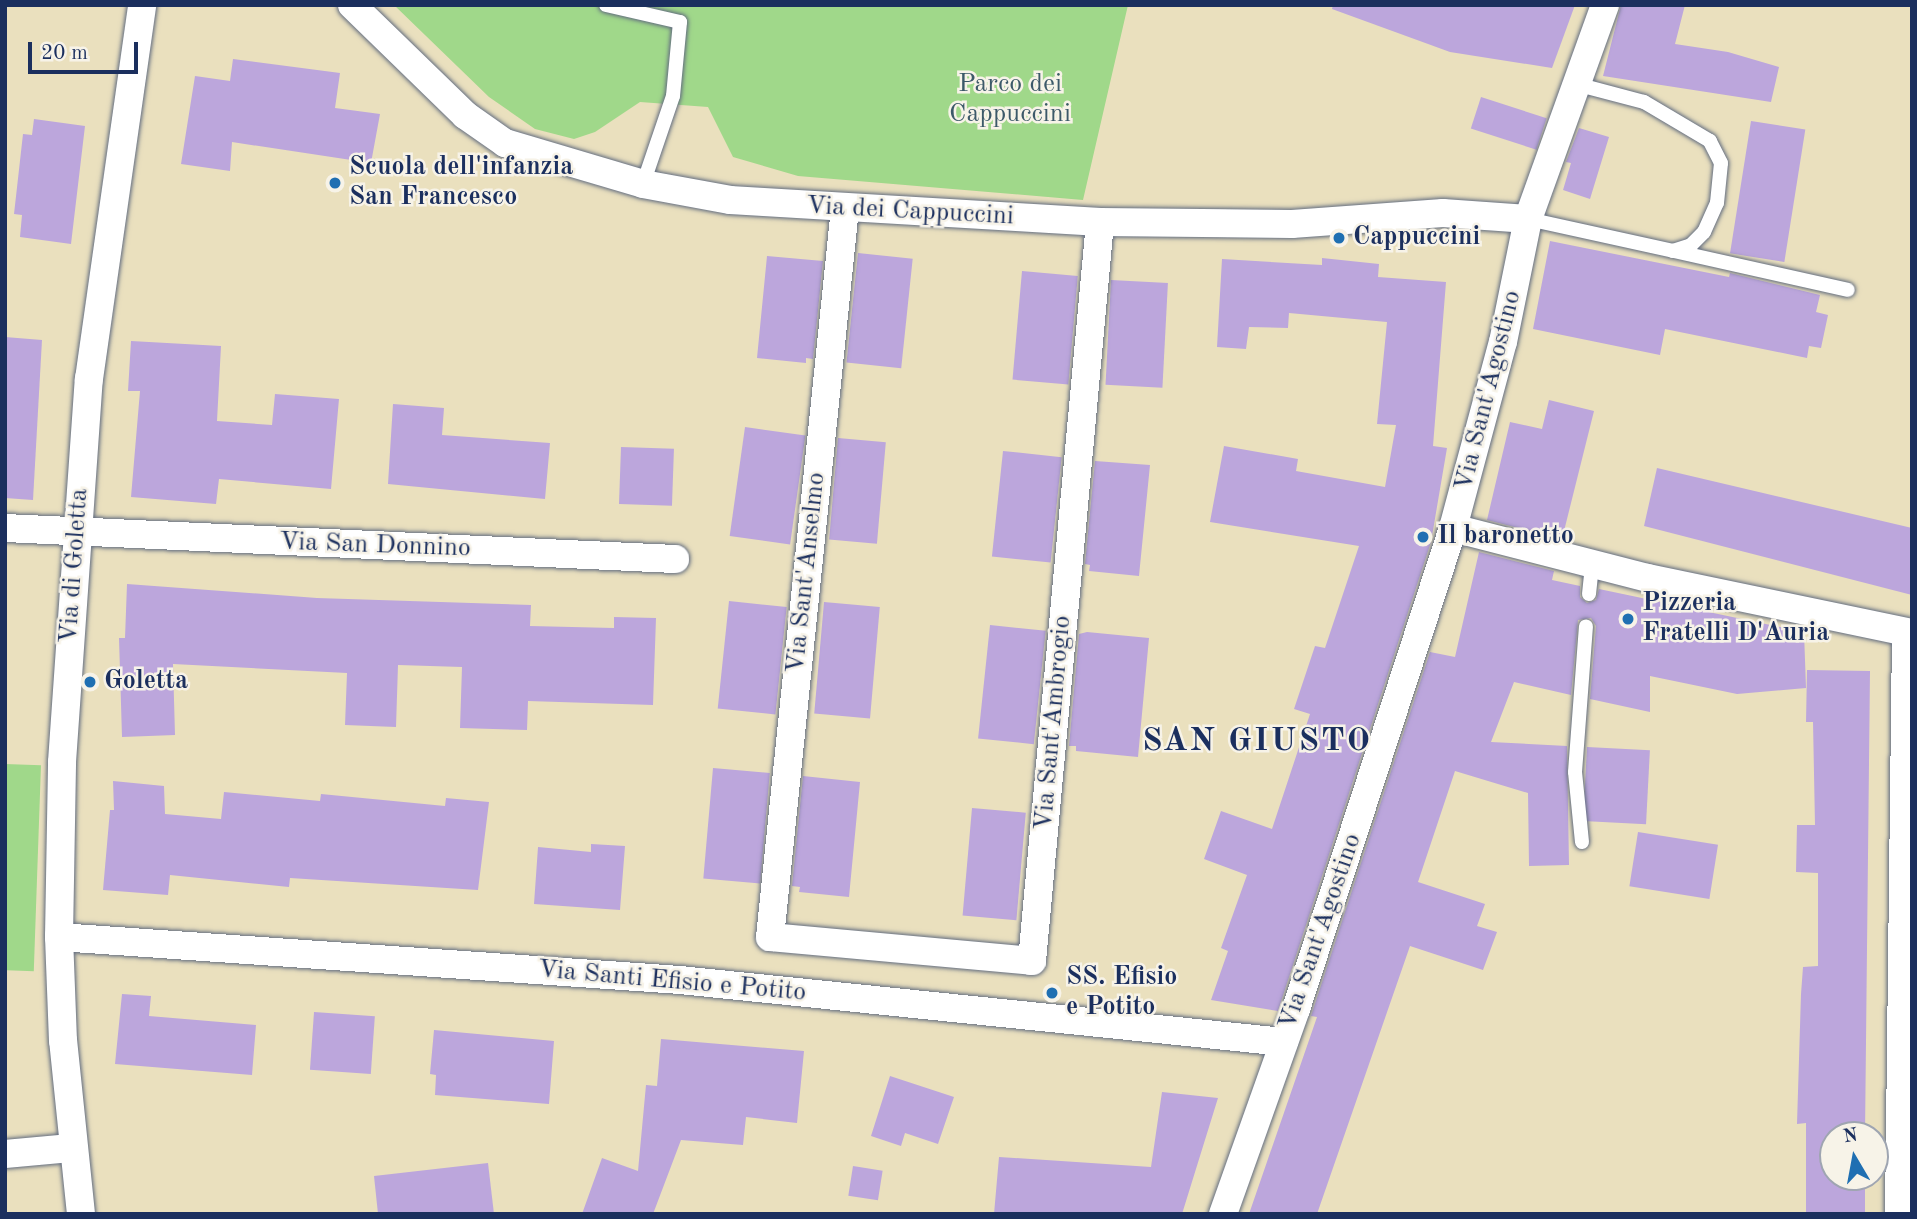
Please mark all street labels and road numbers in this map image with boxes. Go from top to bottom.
street label: Via dei Cappuccini [805,191,1015,233]
street label: Via Sant'Agostino [1449,288,1529,494]
street label: Via Sant'Anselmo [781,471,833,675]
street label: Via di Goletta [54,487,96,645]
street label: Via San Donnino [279,527,471,565]
street label: Via Sant'Ambrogio [1029,614,1079,832]
street label: Via Sant'Agostino [1273,830,1369,1034]
street label: Via Santi Efisio e Potito [537,955,807,1009]

